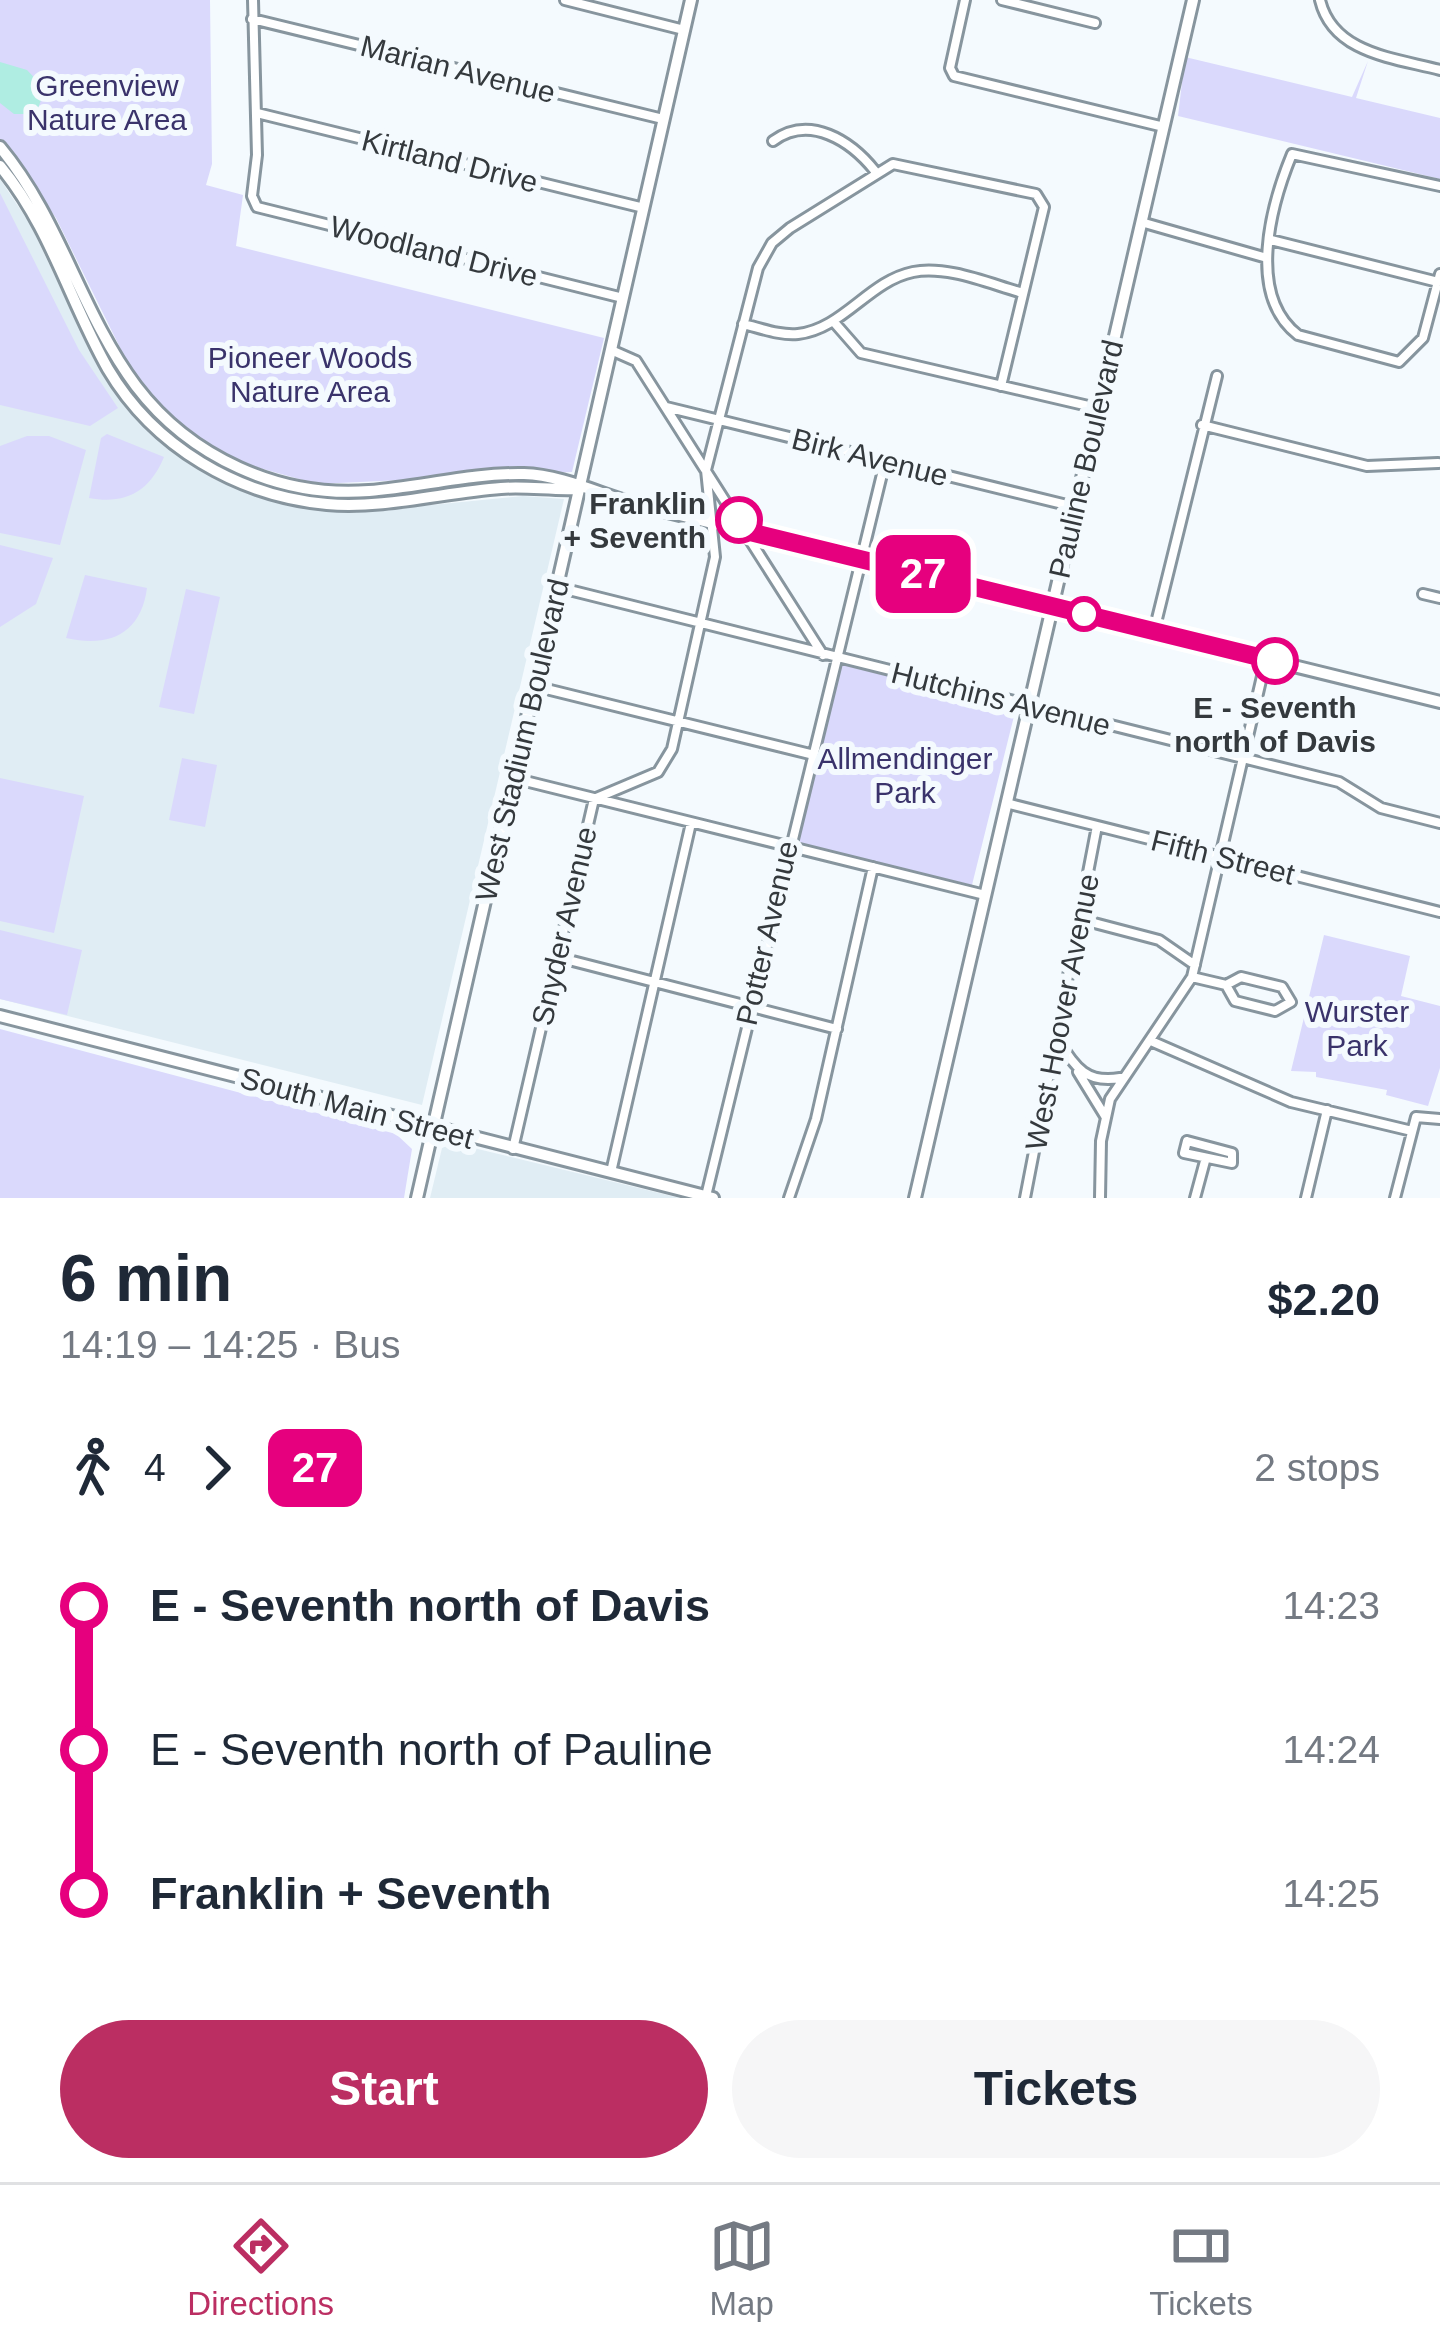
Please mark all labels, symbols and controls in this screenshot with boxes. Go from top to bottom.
street label: Marian Avenue [357,29,559,109]
park label: Greenview Nature Area [27,69,187,136]
street label: Kirtland Drive [359,123,541,199]
street label: Woodland Drive [327,209,541,293]
street label: Pauline Boulevard [1043,337,1129,581]
park label: Pioneer Woods Nature Area [208,341,412,408]
street label: Birk Avenue [789,422,951,492]
place label: Franklin + Seventh [563,487,706,554]
marker: Franklin + Seventh [717,498,761,542]
line badge: 27 [869,535,977,613]
text: 27 [900,550,946,597]
street label: West Stadium Boulevard [469,576,575,904]
unlabelled marker [1068,598,1100,630]
marker: E - Seventh north of Davis [1253,639,1297,683]
street label: Hutchins Avenue [888,656,1114,742]
place label: E - Seventh north of Davis [1174,691,1376,758]
park label: Allmendinger Park [817,742,993,809]
street label: Snyder Avenue [525,823,603,1029]
street label: Fifth Street [1148,823,1299,891]
street label: Potter Avenue [730,838,804,1028]
street label: West Hoover Avenue [1019,871,1105,1153]
park label: Wurster Park [1305,995,1409,1062]
street label: South Main Street [237,1061,478,1155]
text: 6 min [60,1241,232,1315]
text: $2.20 [1267,1274,1380,1325]
text: 14:19 – 14:25 · Bus [60,1323,400,1366]
icon: walk [60,1435,126,1501]
icon: forward [184,1435,250,1501]
text: 27 [292,1444,338,1491]
text: 4 [144,1446,166,1489]
text: 2 stops [1254,1446,1380,1489]
text: E - Seventh north of Davis [150,1580,710,1631]
text: 14:23 [1282,1584,1380,1627]
text: E - Seventh north of Pauline [150,1724,713,1775]
text: 14:24 [1282,1728,1380,1771]
text: Franklin + Seventh [150,1868,551,1919]
text: 14:25 [1282,1872,1380,1915]
button: Start [60,2020,708,2158]
button: Tickets [732,2020,1380,2158]
tab: Directions [187,2213,334,2323]
tab: Map [709,2213,775,2323]
tab: Tickets [1149,2213,1253,2323]

